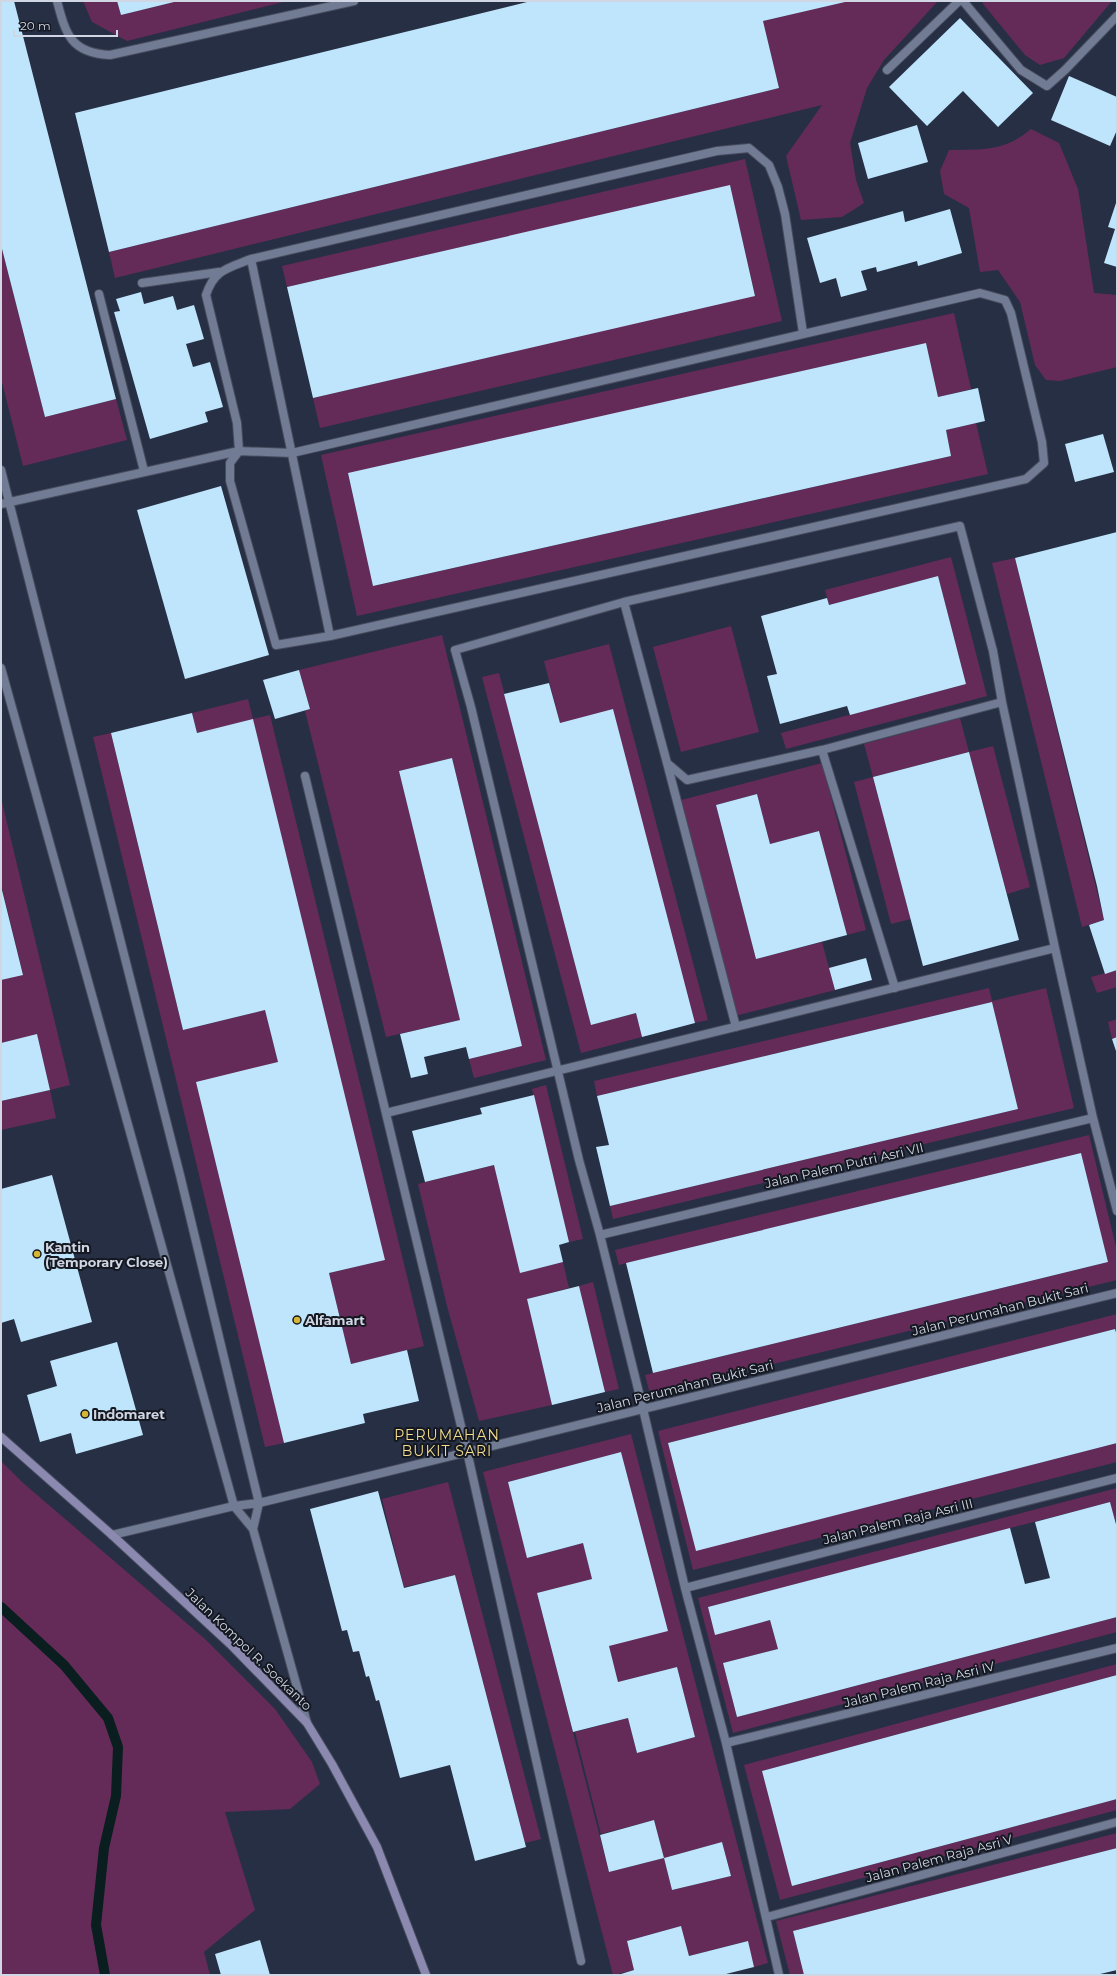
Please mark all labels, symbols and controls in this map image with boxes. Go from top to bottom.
scale bar [14,12,117,38]
text: 20 m [20,18,51,33]
street label: Jalan Palem Putri Asri VII [762,1139,925,1191]
place label: Kantin (Temporary Close) [45,1239,168,1270]
marker: Kantin (Temporary Close) [32,1249,42,1259]
street label: Jalan Perumahan Bukit Sari [909,1279,1090,1339]
place label: Alfamart [304,1312,365,1328]
marker: Alfamart [292,1315,302,1325]
street label: Jalan Perumahan Bukit Sari [594,1356,775,1416]
place label: Indomaret [93,1406,165,1422]
marker: Indomaret [80,1409,90,1419]
district label: PERUMAHAN BUKIT SARI [394,1426,500,1460]
street label: Jalan Palem Raja Asri III [820,1495,975,1548]
street label: Jalan Kompol R. Soekanto [182,1584,315,1714]
street label: Jalan Palem Raja Asri IV [841,1657,997,1711]
street label: Jalan Palem Raja Asri V [863,1830,1015,1886]

